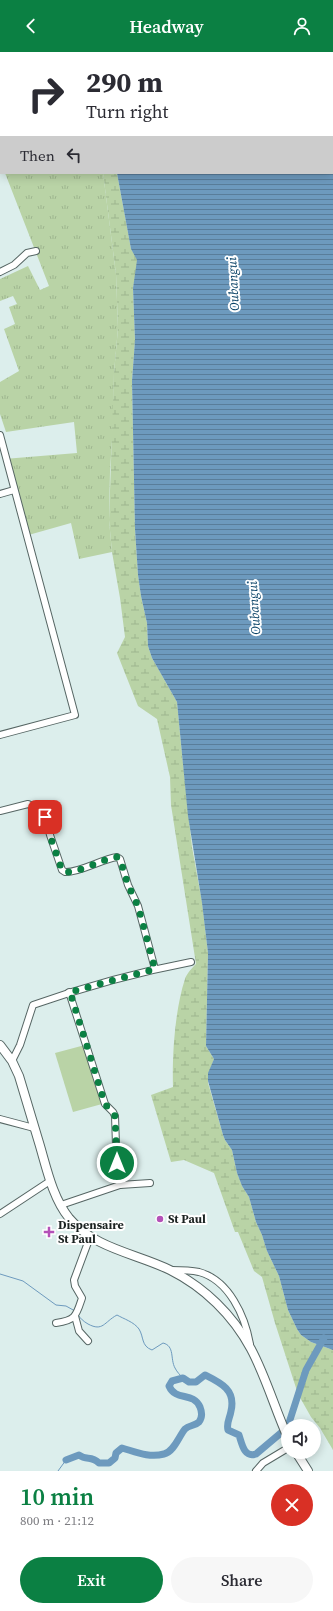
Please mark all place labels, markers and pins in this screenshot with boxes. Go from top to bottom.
pin [28,800,62,834]
place label: St Paul [168,1211,206,1227]
marker: St Paul [155,1214,165,1224]
place label: Dispensaire St Paul [58,1217,124,1247]
marker: Dispensaire St Paul [43,1226,55,1238]

